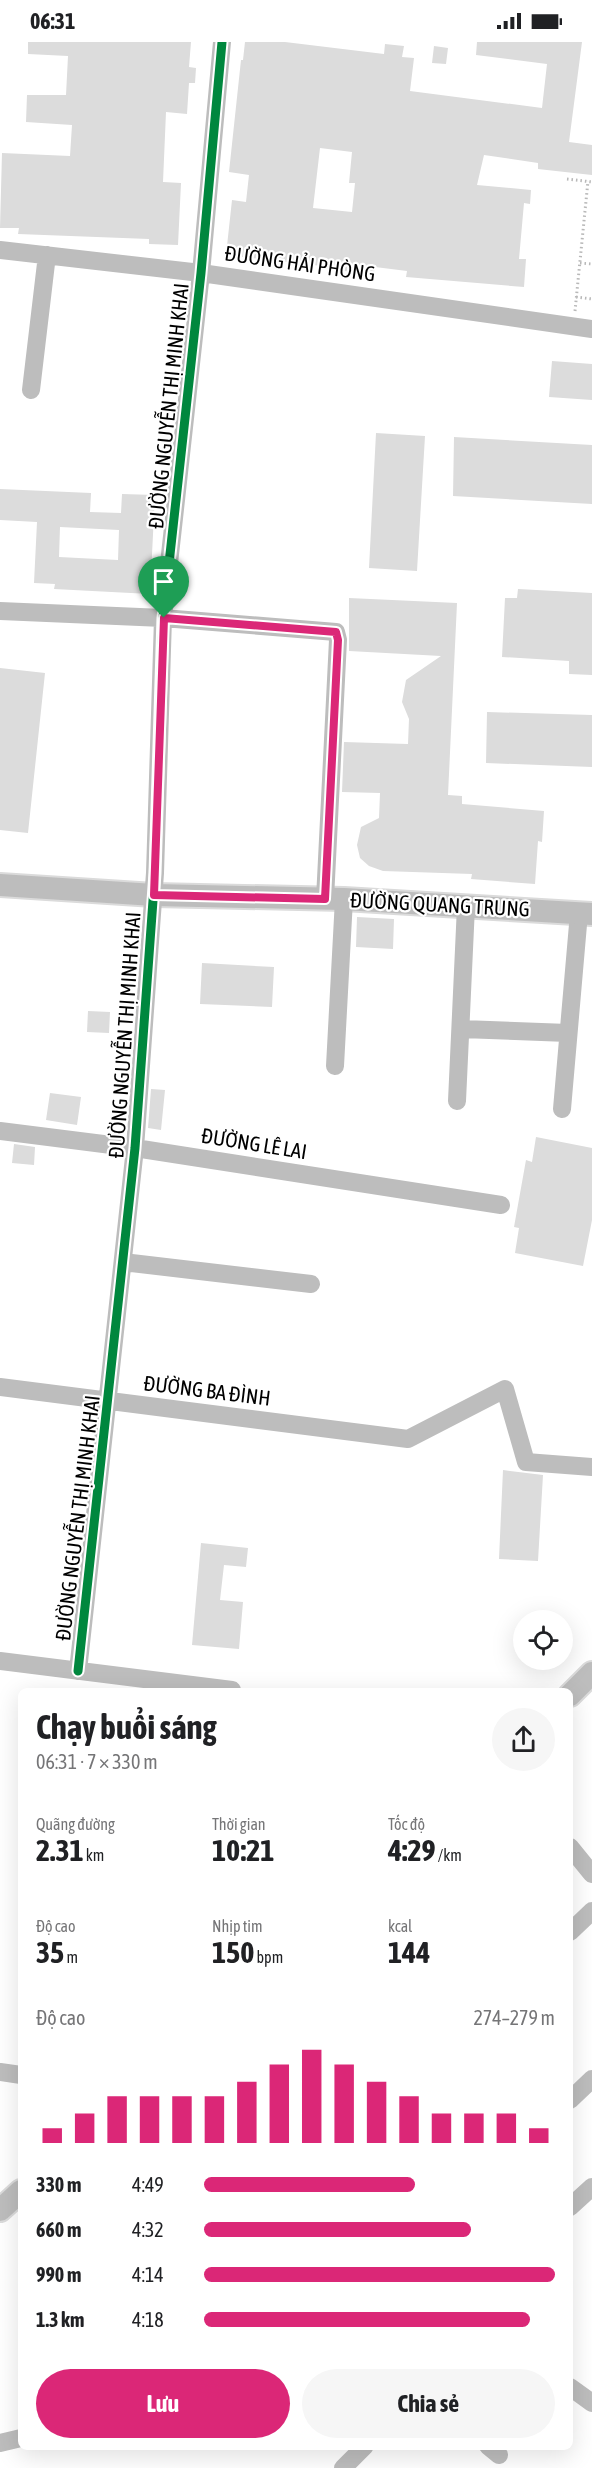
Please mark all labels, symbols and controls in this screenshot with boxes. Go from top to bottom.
text: 06:31 [30,8,75,34]
street label: ĐƯỜNG HẢI PHÒNG [223,241,377,285]
street label: ĐƯỜNG NGUYỄN THỊ MINH KHAI [142,282,193,530]
pin [138,556,189,618]
icon: arrive [147,565,180,598]
street label: ĐƯỜNG QUANG TRUNG [350,887,530,921]
street label: ĐƯỜNG NGUYỄN THỊ MINH KHAI [102,911,145,1159]
street label: ĐƯỜNG LÊ LAI [200,1123,309,1163]
street label: ĐƯỜNG BA ĐÌNH [142,1370,272,1410]
street label: ĐƯỜNG NGUYỄN THỊ MINH KHAI [49,1394,104,1642]
map controls [513,1610,573,1670]
button: locate [513,1610,573,1670]
text: Chạy buổi sáng [36,1708,217,1746]
button: share [492,1708,555,1771]
text: 06:31 · 7 × 330 m [36,1750,158,1773]
text: Quãng đường [36,1815,115,1833]
text: Thời gian [212,1815,266,1833]
text: Tốc độ [388,1815,425,1833]
text: 2.31 [36,1833,84,1867]
text: 10:21 [212,1833,274,1867]
text: 4:29 [388,1833,436,1867]
text: km [84,1846,104,1864]
text: /km [436,1846,462,1864]
text: Độ cao [36,1917,76,1935]
text: Nhịp tim [212,1917,262,1935]
text: kcal [388,1917,412,1935]
text: 35 [36,1935,64,1969]
text: 150 [212,1935,254,1969]
text: 144 [388,1935,430,1969]
text: m [64,1948,78,1966]
text: bpm [254,1948,283,1966]
text: Độ cao [36,2006,85,2029]
text: 274–279 m [473,2006,555,2029]
text: 330 m [36,2173,81,2196]
text: 4:49 [132,2173,164,2196]
text: 660 m [36,2218,81,2241]
text: 4:32 [132,2218,164,2241]
text: 990 m [36,2263,81,2286]
text: 4:14 [132,2263,164,2286]
text: 1.3 km [36,2308,84,2331]
text: 4:18 [132,2308,164,2331]
button: Lưu [36,2369,290,2438]
button: Chia sẻ [302,2369,555,2438]

